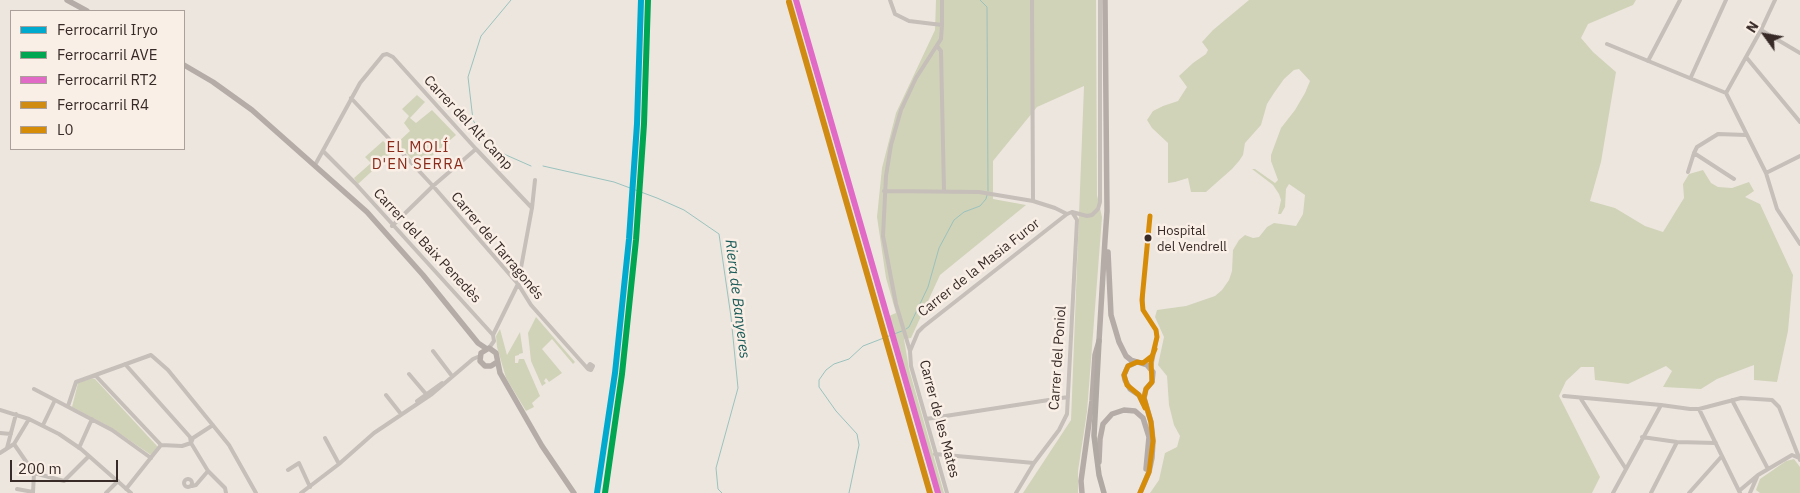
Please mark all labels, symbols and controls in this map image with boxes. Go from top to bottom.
legend [10,10,185,150]
north arrow [1740,10,1790,60]
text: N [1742,18,1763,36]
text: Ferrocarril Iryo [57,20,158,39]
text: Ferrocarril AVE [57,45,157,64]
text: Ferrocarril RT2 [57,70,157,89]
street label: Carrer del Alt Camp [420,72,516,174]
text: Ferrocarril R4 [57,95,149,114]
text: L0 [57,120,74,139]
district label: EL MOLÍ D'EN SERRA [370,139,466,174]
street label: Carrer del Baix Penedès [370,185,484,307]
street label: Carrer del Tarragonés [447,189,547,303]
street label: Carrer de la Masia Furor [915,215,1043,321]
place label: Hospital del Vendrell [1157,223,1227,254]
marker: Hospital del Vendrell [1143,233,1153,243]
water label: Riera de Banyeres [721,238,753,360]
street label: Carrer del Poniol [1046,305,1070,411]
street label: Carrer de les Mates [915,358,963,480]
scale bar [12,450,120,482]
text: 200 m [18,459,62,478]

